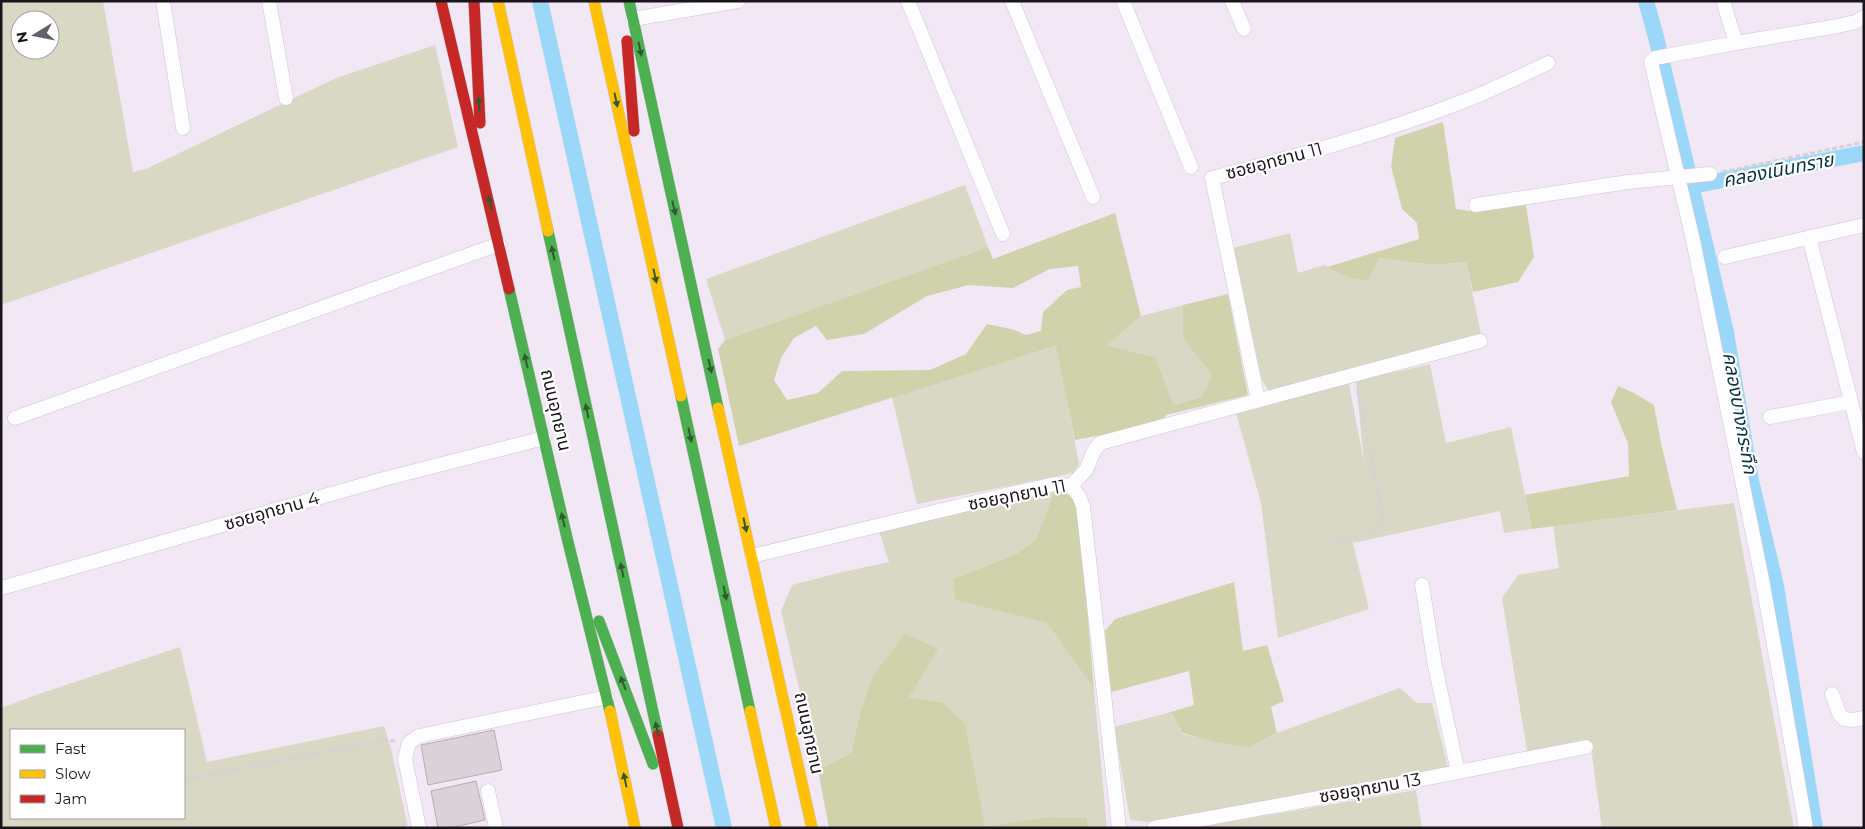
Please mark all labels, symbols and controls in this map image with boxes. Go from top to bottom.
north arrow [10,10,60,60]
text: N [12,30,32,44]
one-way arrow [636,41,644,57]
one-way arrow [612,93,620,108]
one-way arrow [474,96,482,112]
street label: ซอยอุทยาน 11 [1223,138,1325,184]
water label: คลองเนินทราย [1721,148,1837,192]
one-way arrow [486,196,494,211]
one-way arrow [670,200,678,215]
one-way arrow [549,245,557,260]
one-way arrow [651,268,659,283]
water label: คลองบางกระทึก [1718,350,1762,476]
one-way arrow [522,354,530,369]
one-way arrow [706,359,714,374]
street label: ถนนอุทยาน [536,367,576,453]
one-way arrow [583,403,591,419]
one-way arrow [686,427,694,442]
street label: ซอยอุทยาน 11 [966,475,1068,515]
street label: ซอยอุทยาน 4 [222,487,322,535]
one-way arrow [559,512,567,527]
one-way arrow [741,517,749,532]
one-way arrow [618,563,626,578]
one-way arrow [721,586,729,601]
one-way arrow [619,675,627,690]
street label: ถนนอุทยาน [790,690,828,776]
one-way arrow [653,721,661,736]
legend [10,729,185,819]
text: Fast [55,739,86,758]
text: Slow [55,764,91,783]
street label: ซอยอุทยาน 13 [1318,768,1422,808]
one-way arrow [620,772,628,788]
text: Jam [54,789,87,808]

